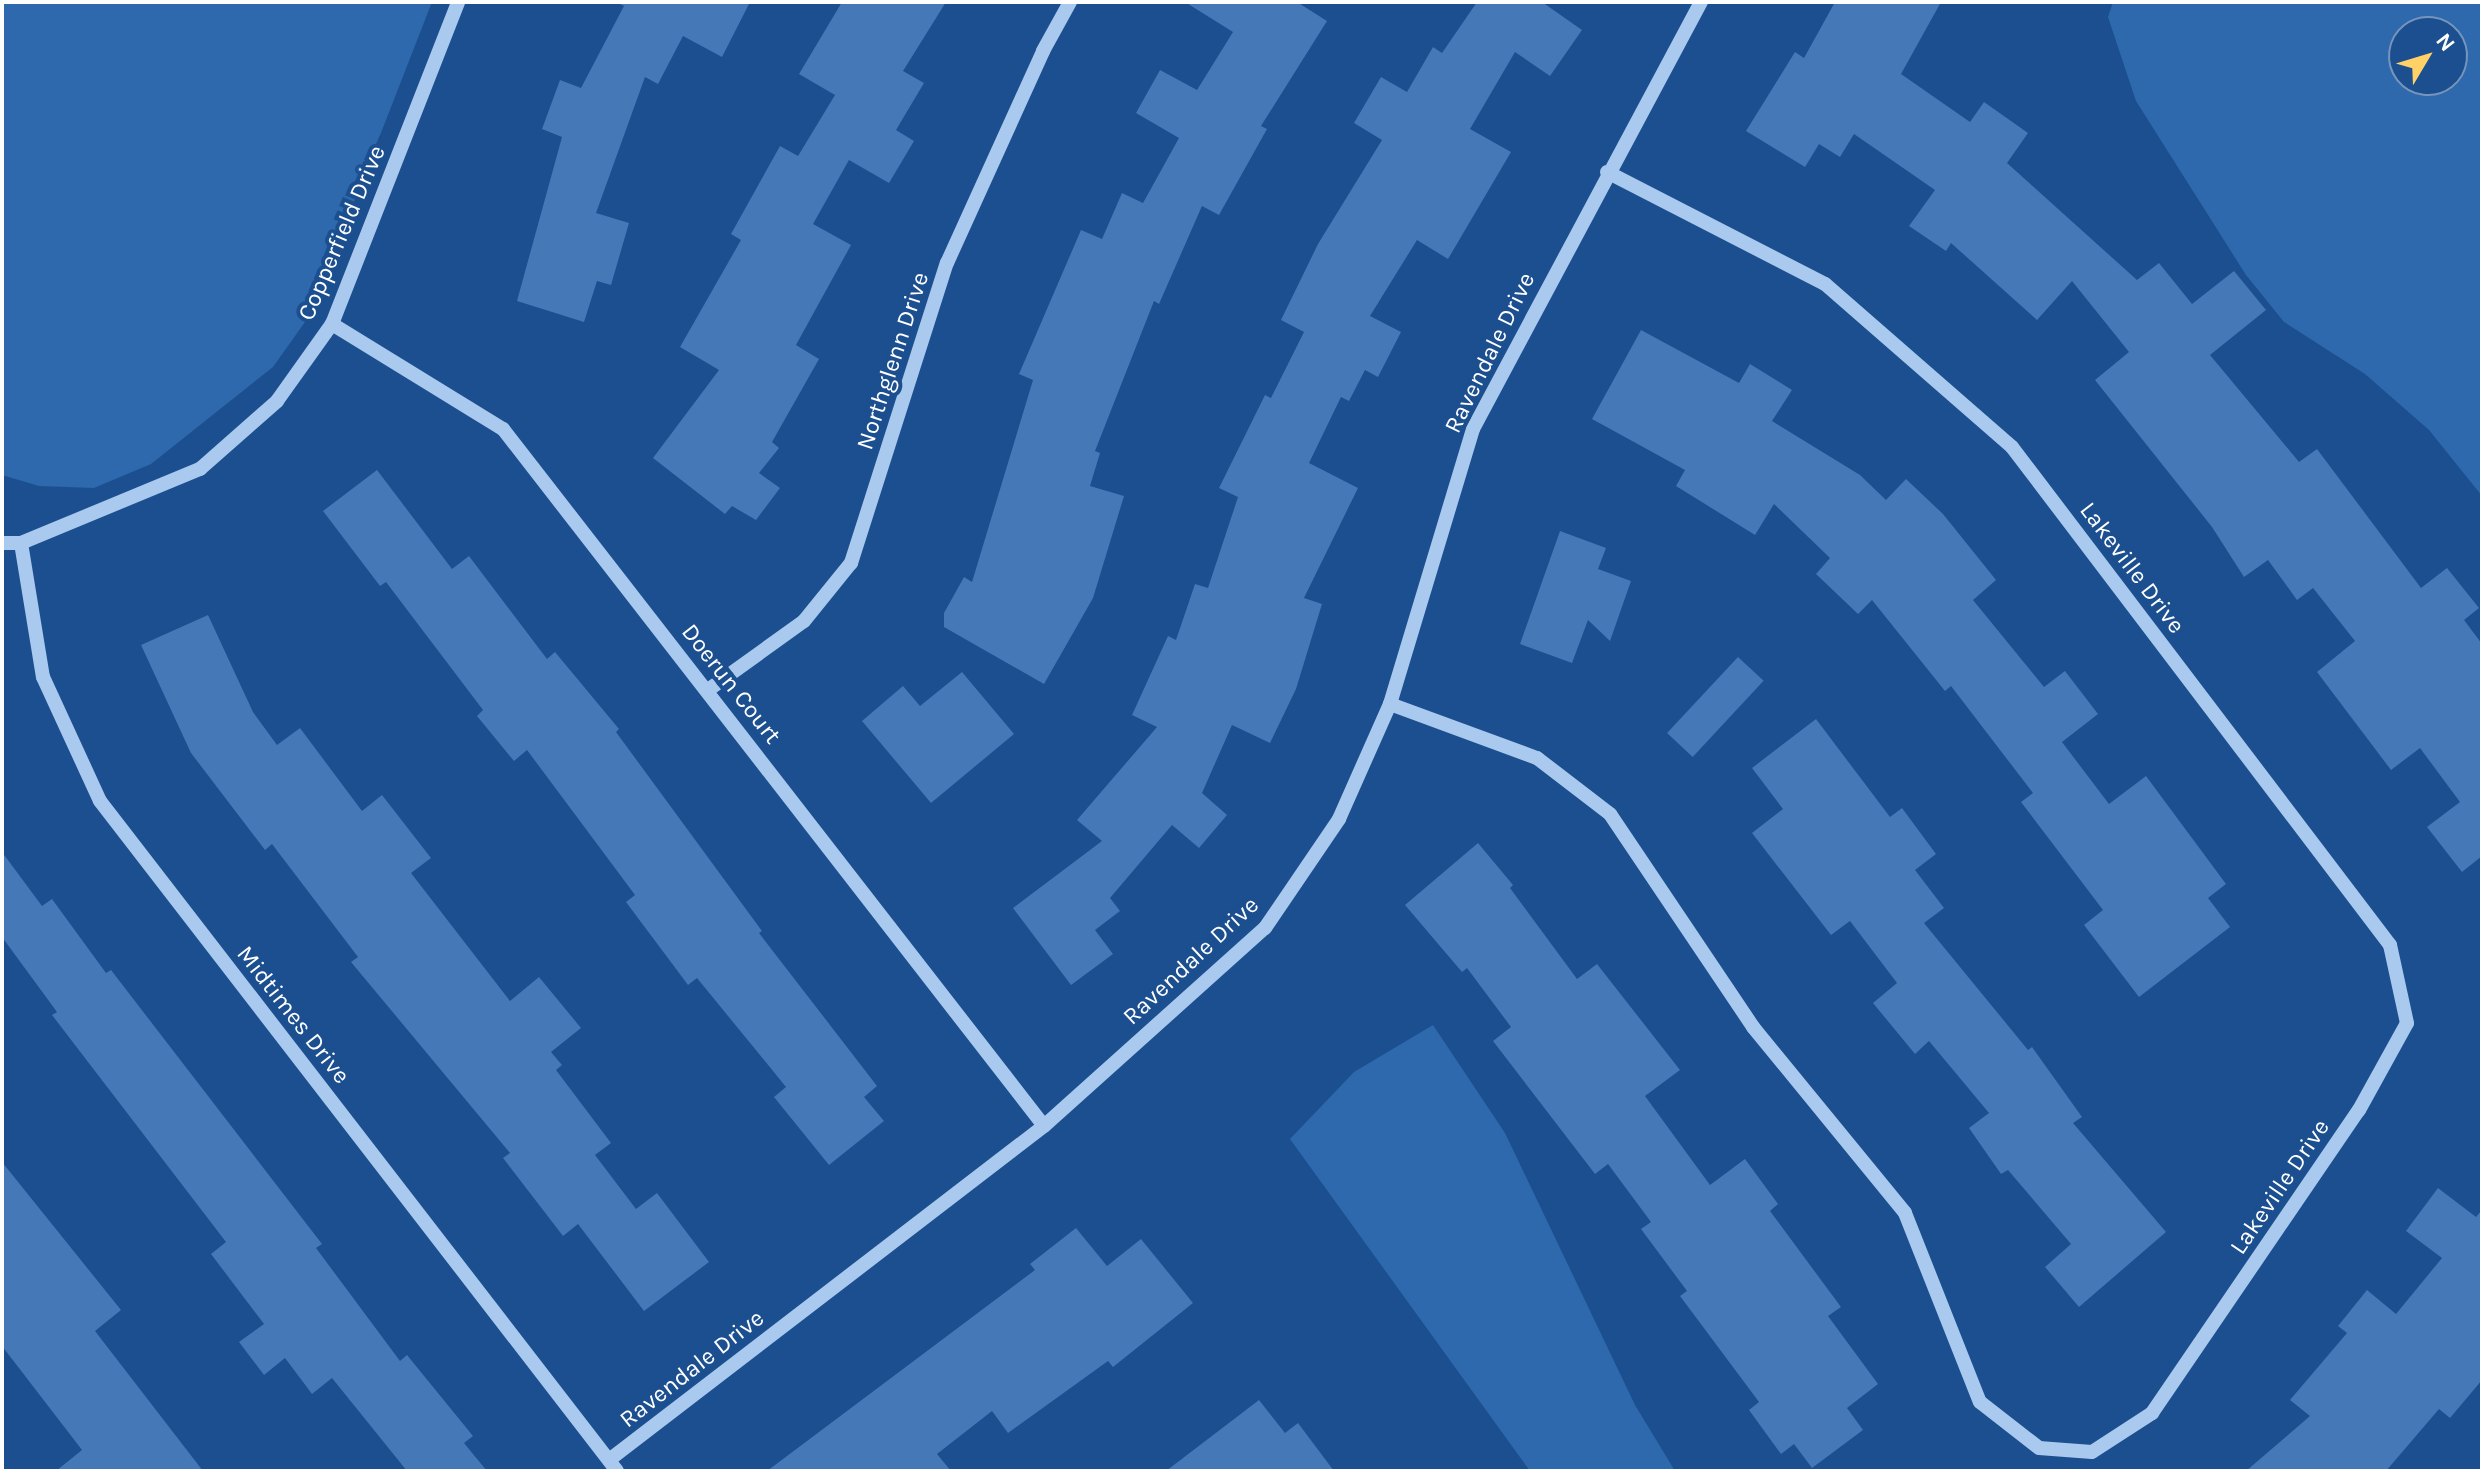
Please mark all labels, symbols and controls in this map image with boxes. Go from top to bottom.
north arrow [2388,16,2468,96]
text: N [2430,28,2460,57]
street label: Copperfield Drive [292,141,392,325]
street label: Ravendale Drive [1439,268,1541,438]
street label: Northglenn Drive [851,269,935,453]
street label: Lakeville Drive [2073,497,2191,639]
street label: Doerun Court [675,618,787,750]
street label: Ravendale Drive [1117,891,1265,1031]
street label: Midtimes Drive [230,940,356,1090]
street label: Lakeville Drive [2224,1114,2336,1260]
street label: Ravendale Drive [614,1304,770,1434]

